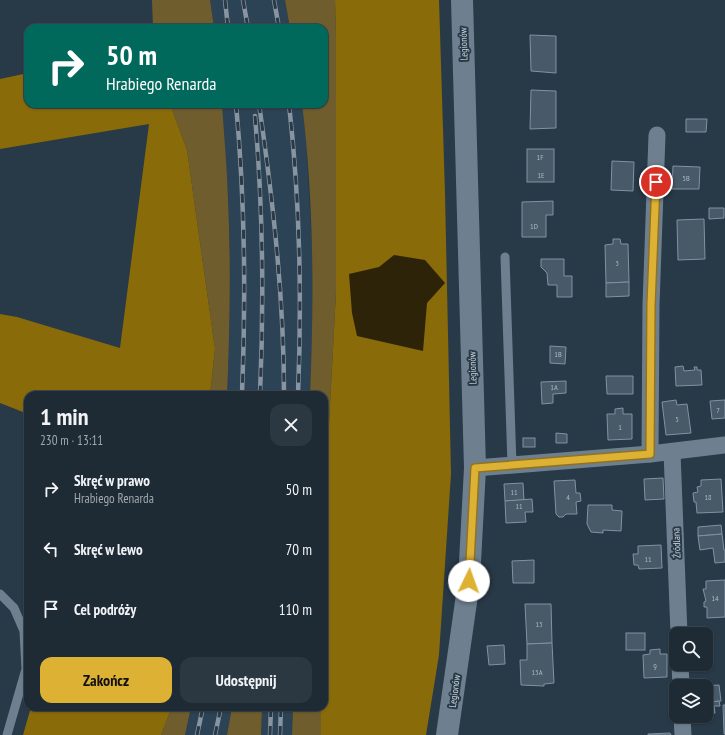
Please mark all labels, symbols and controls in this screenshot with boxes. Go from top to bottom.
street label: Legionów [456,27,471,61]
text: 50 m [106,36,157,73]
icon: right [40,40,92,92]
text: Hrabiego Renarda [106,72,217,95]
house number: 1F [537,152,543,162]
pin [639,165,673,199]
house number: 1E [537,170,545,180]
icon: arrive [645,171,667,193]
house number: 5B [682,173,690,183]
house number: 1D [530,221,538,231]
house number: 3 [615,258,619,268]
house number: 1B [554,349,562,359]
street label: Legionów [465,351,480,385]
house number: 1A [550,382,558,392]
text: 1 min [40,401,88,432]
button: close [270,404,312,446]
house number: 7 [716,405,720,415]
house number: 5 [675,414,679,424]
house number: 1 [618,422,622,432]
text: 230 m · 13:11 [40,432,103,449]
text: Skręć w prawo [74,471,150,490]
icon: right [40,478,62,500]
text: 50 m [286,480,312,499]
house number: 11 [510,487,518,497]
text: Hrabiego Renarda [74,490,154,507]
house number: 4 [566,492,570,502]
house number: 18 [704,492,712,502]
house number: 11 [515,501,523,511]
street label: Źródlana [669,528,684,558]
icon: left [40,538,62,560]
text: Skręć w lewo [74,540,143,559]
text: 70 m [286,540,312,559]
house number: 11 [644,554,652,564]
position arrow [448,560,490,602]
house number: 14 [711,593,719,603]
icon: arrive [40,598,62,620]
text: Cel podróży [74,600,136,619]
text: 110 m [279,600,312,619]
house number: 13 [535,619,543,629]
map controls [669,627,713,723]
button: search [669,627,713,671]
button: Zakończ [40,657,172,703]
button: Udostępnij [180,657,312,703]
house number: 9 [653,661,657,671]
house number: 13A [532,667,543,677]
street label: Legionów [446,674,463,708]
button: layers [669,679,713,723]

